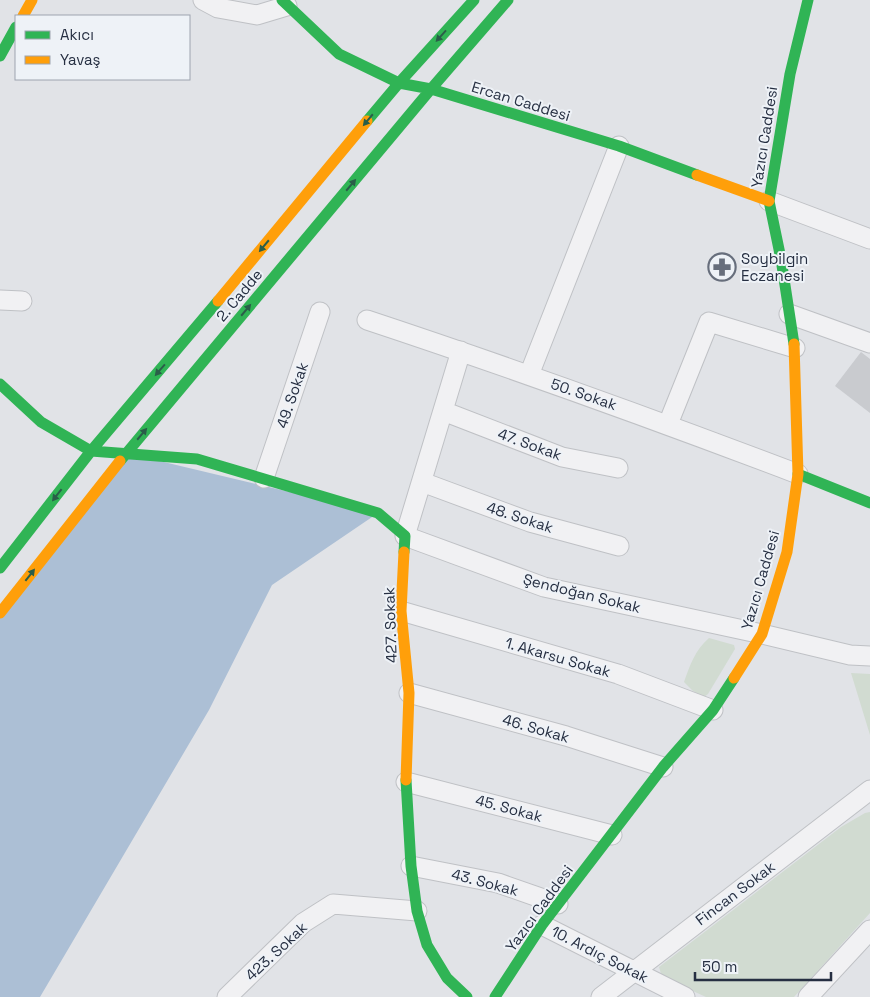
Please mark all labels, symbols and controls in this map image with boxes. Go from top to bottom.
legend [15,15,190,80]
text: Akıcı [60,25,94,44]
one-way arrow [435,30,447,42]
text: Yavaş [60,50,101,69]
street label: Ercan Caddesi [469,77,573,125]
street label: Yazıcı Caddesi [747,85,781,189]
one-way arrow [363,114,374,127]
one-way arrow [345,179,356,192]
one-way arrow [259,239,270,252]
place label: Soybilgin Eczanesi [741,249,808,285]
pharmacy icon: Soybilgin Eczanesi [707,252,737,282]
street label: 2. Cadde [212,265,266,325]
one-way arrow [241,303,252,316]
street label: 49. Sokak [272,359,312,431]
one-way arrow [154,364,166,376]
street label: 50. Sokak [548,374,620,414]
street label: 47. Sokak [495,424,565,464]
one-way arrow [136,428,147,440]
one-way arrow [51,488,62,501]
street label: 48. Sokak [484,497,556,537]
street label: Yazıcı Caddesi [737,528,783,632]
one-way arrow [25,569,36,582]
street label: Şendoğan Sokak [521,569,643,617]
street label: 427. Sokak [379,587,401,663]
street label: 1. Akarsu Sokak [503,633,613,681]
street label: 46. Sokak [500,709,572,747]
street label: 45. Sokak [473,790,545,826]
street label: Fincan Sokak [691,857,779,929]
street label: Yazıcı Caddesi [501,861,577,955]
street label: 43. Sokak [449,864,521,900]
street label: 423. Sokak [241,918,311,984]
street label: 10. Ardıç Sokak [548,921,652,987]
scale bar [695,950,831,982]
text: 50 m [702,957,737,976]

